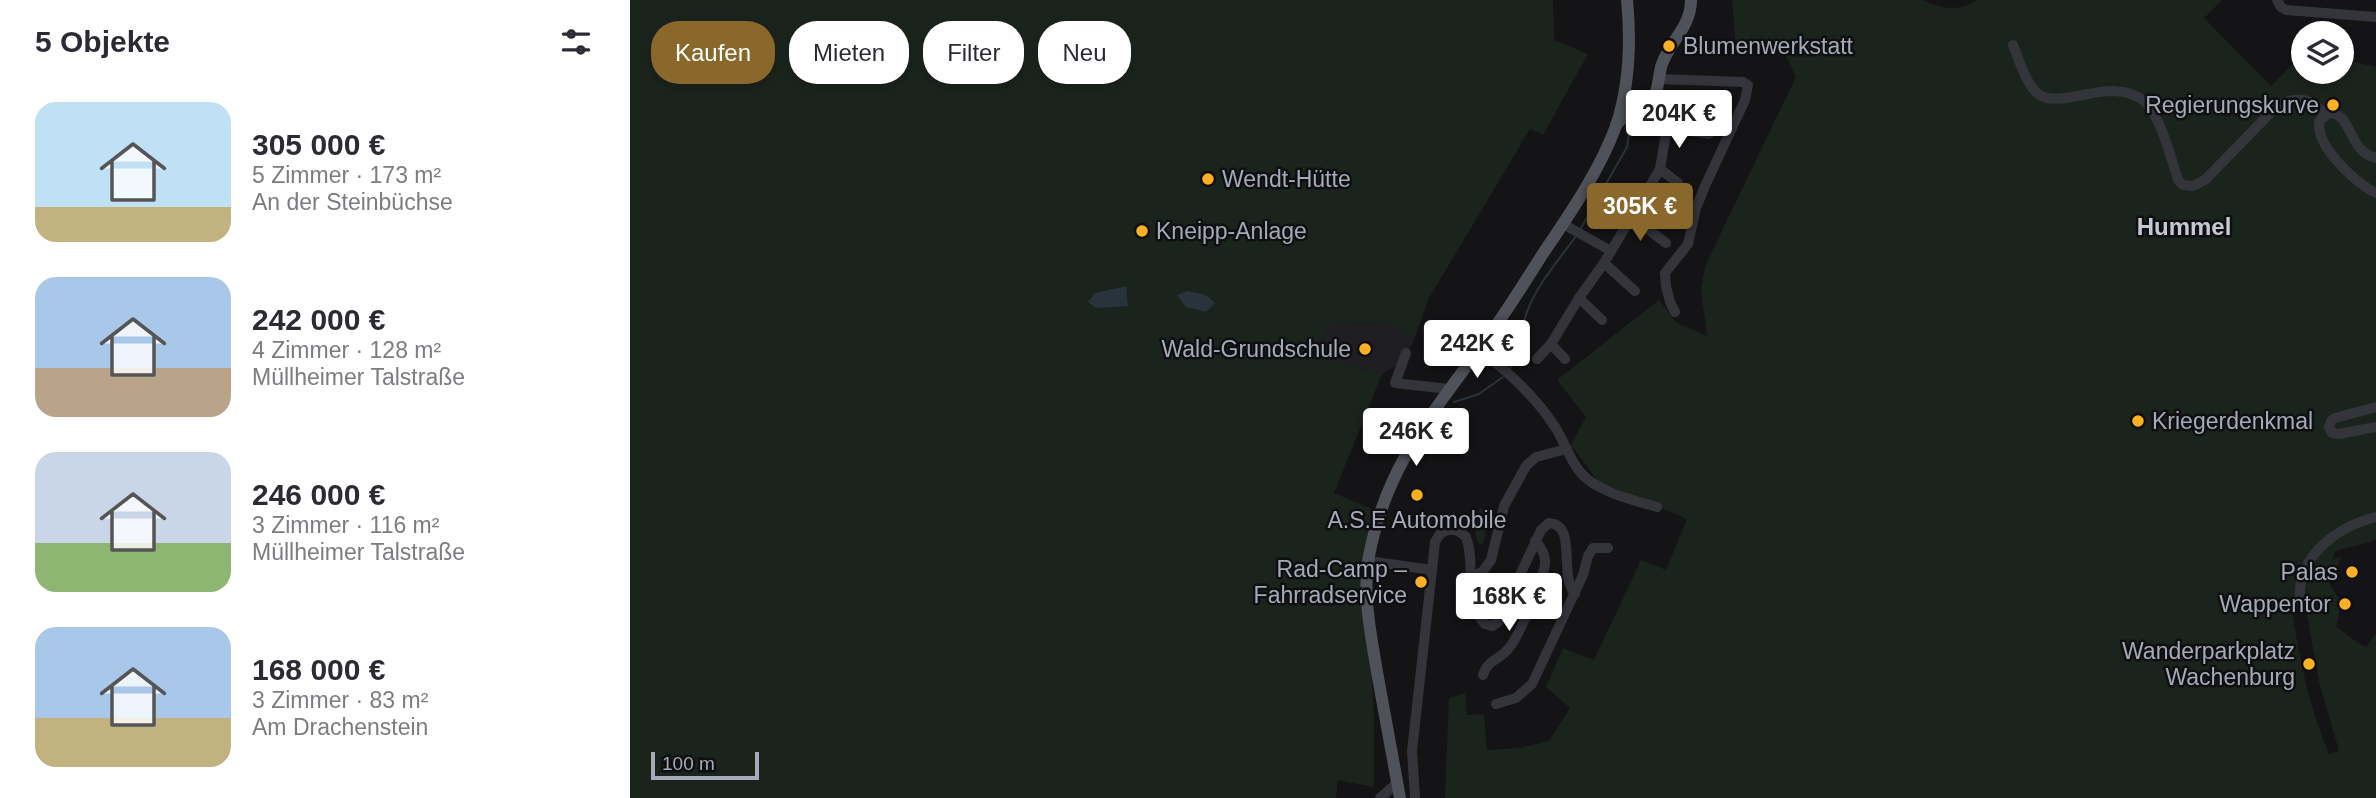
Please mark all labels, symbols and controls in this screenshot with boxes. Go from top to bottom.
chip: Kaufen [651,21,775,84]
chip: Mieten [789,21,909,84]
chip: Filter [923,21,1024,84]
chip: Neu [1038,21,1131,84]
map controls [2291,21,2354,84]
button: layers [2291,21,2354,84]
icon: filters [557,23,595,61]
text: 5 Objekte [35,25,170,58]
place label: Blumenwerkstatt [1683,33,1854,59]
marker: Blumenwerkstatt [1661,38,1677,54]
pin: 204K € [1622,90,1736,150]
place label: Regierungskurve [2145,92,2319,118]
marker: Regierungskurve [2325,97,2341,113]
text: 204K € [1642,100,1716,126]
text: 305 000 € [252,128,385,161]
icon: home [91,130,175,214]
text: 5 Zimmer · 173 m² [252,162,441,188]
place label: Wendt-Hütte [1222,166,1351,192]
marker: Wendt-Hütte [1200,171,1216,187]
pin: 305K € [1583,184,1697,243]
text: An der Steinbüchse [252,189,453,215]
text: 305K € [1603,193,1677,219]
district label: Hummel [2137,213,2231,240]
place label: Kneipp-Anlage [1156,218,1307,244]
marker: Kneipp-Anlage [1134,223,1150,239]
text: 242 000 € [252,303,385,336]
icon: home [91,305,175,389]
pin: 242K € [1420,320,1534,380]
text: 242K € [1440,330,1514,356]
place label: Wald-Grundschule [1161,336,1351,362]
text: 4 Zimmer · 128 m² [252,337,441,363]
marker: Wald-Grundschule [1357,341,1373,357]
text: Müllheimer Talstraße [252,364,465,390]
pin: 246K € [1359,408,1473,468]
place label: Kriegerdenkmal [2152,408,2313,434]
marker: Kriegerdenkmal [2130,413,2146,429]
text: 246K € [1379,418,1453,444]
text: 246 000 € [252,478,385,511]
icon: home [91,480,175,564]
marker: A.S.E Automobile [1409,487,1425,503]
place label: A.S.E Automobile [1328,507,1507,533]
text: 3 Zimmer · 116 m² [252,512,439,538]
text: Müllheimer Talstraße [252,539,465,565]
place label: Rad-Camp – Fahrradservice [1254,556,1407,608]
place label: Palas [2280,559,2338,585]
marker: Palas [2344,564,2360,580]
marker: Rad-Camp – Fahrradservice [1413,574,1429,590]
pin: 168K € [1452,574,1566,633]
text: 168K € [1472,583,1546,609]
place label: Wappentor [2219,591,2331,617]
marker: Wappentor [2337,596,2353,612]
place label: Wanderparkplatz Wachenburg [2122,638,2295,690]
text: 168 000 € [252,653,385,686]
icon: home [91,655,175,739]
marker: Wanderparkplatz Wachenburg [2301,656,2317,672]
text: 3 Zimmer · 83 m² [252,687,428,713]
text: Am Drachenstein [252,714,428,740]
scale bar [651,749,760,781]
text: 100 m [662,753,715,774]

